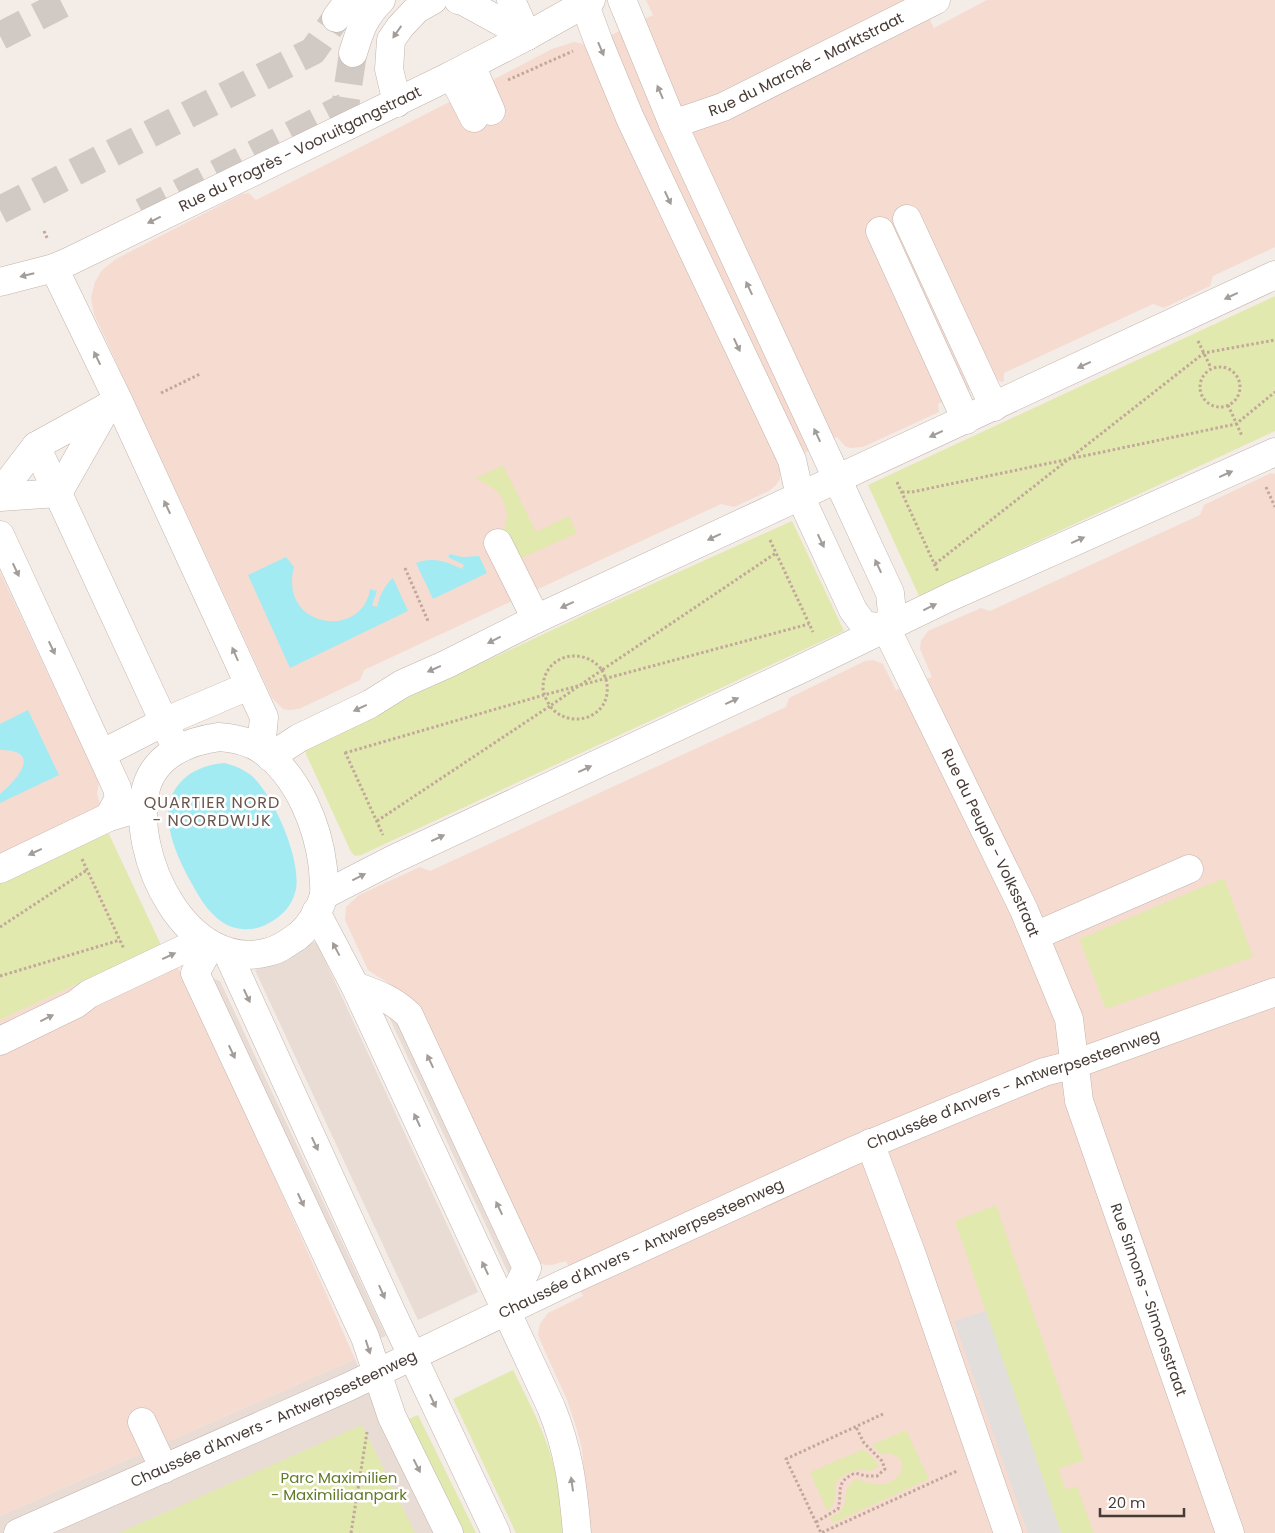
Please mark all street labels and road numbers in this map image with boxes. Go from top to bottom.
street label: Rue du Marché - Marktstraat [706,7,907,121]
street label: Rue du Progrès - Vooruitgangstraat [175,81,425,217]
street label: Rue du Peuple - Volksstraat [937,745,1045,940]
street label: Chaussée d'Anvers - Antwerpsesteenweg [863,1023,1162,1154]
street label: Chaussée d'Anvers - Antwerpsesteenweg [495,1173,787,1323]
street label: Rue Simons - Simonsstraat [1106,1200,1192,1399]
street label: Chaussée d'Anvers - Antwerpsesteenweg [127,1345,420,1492]

